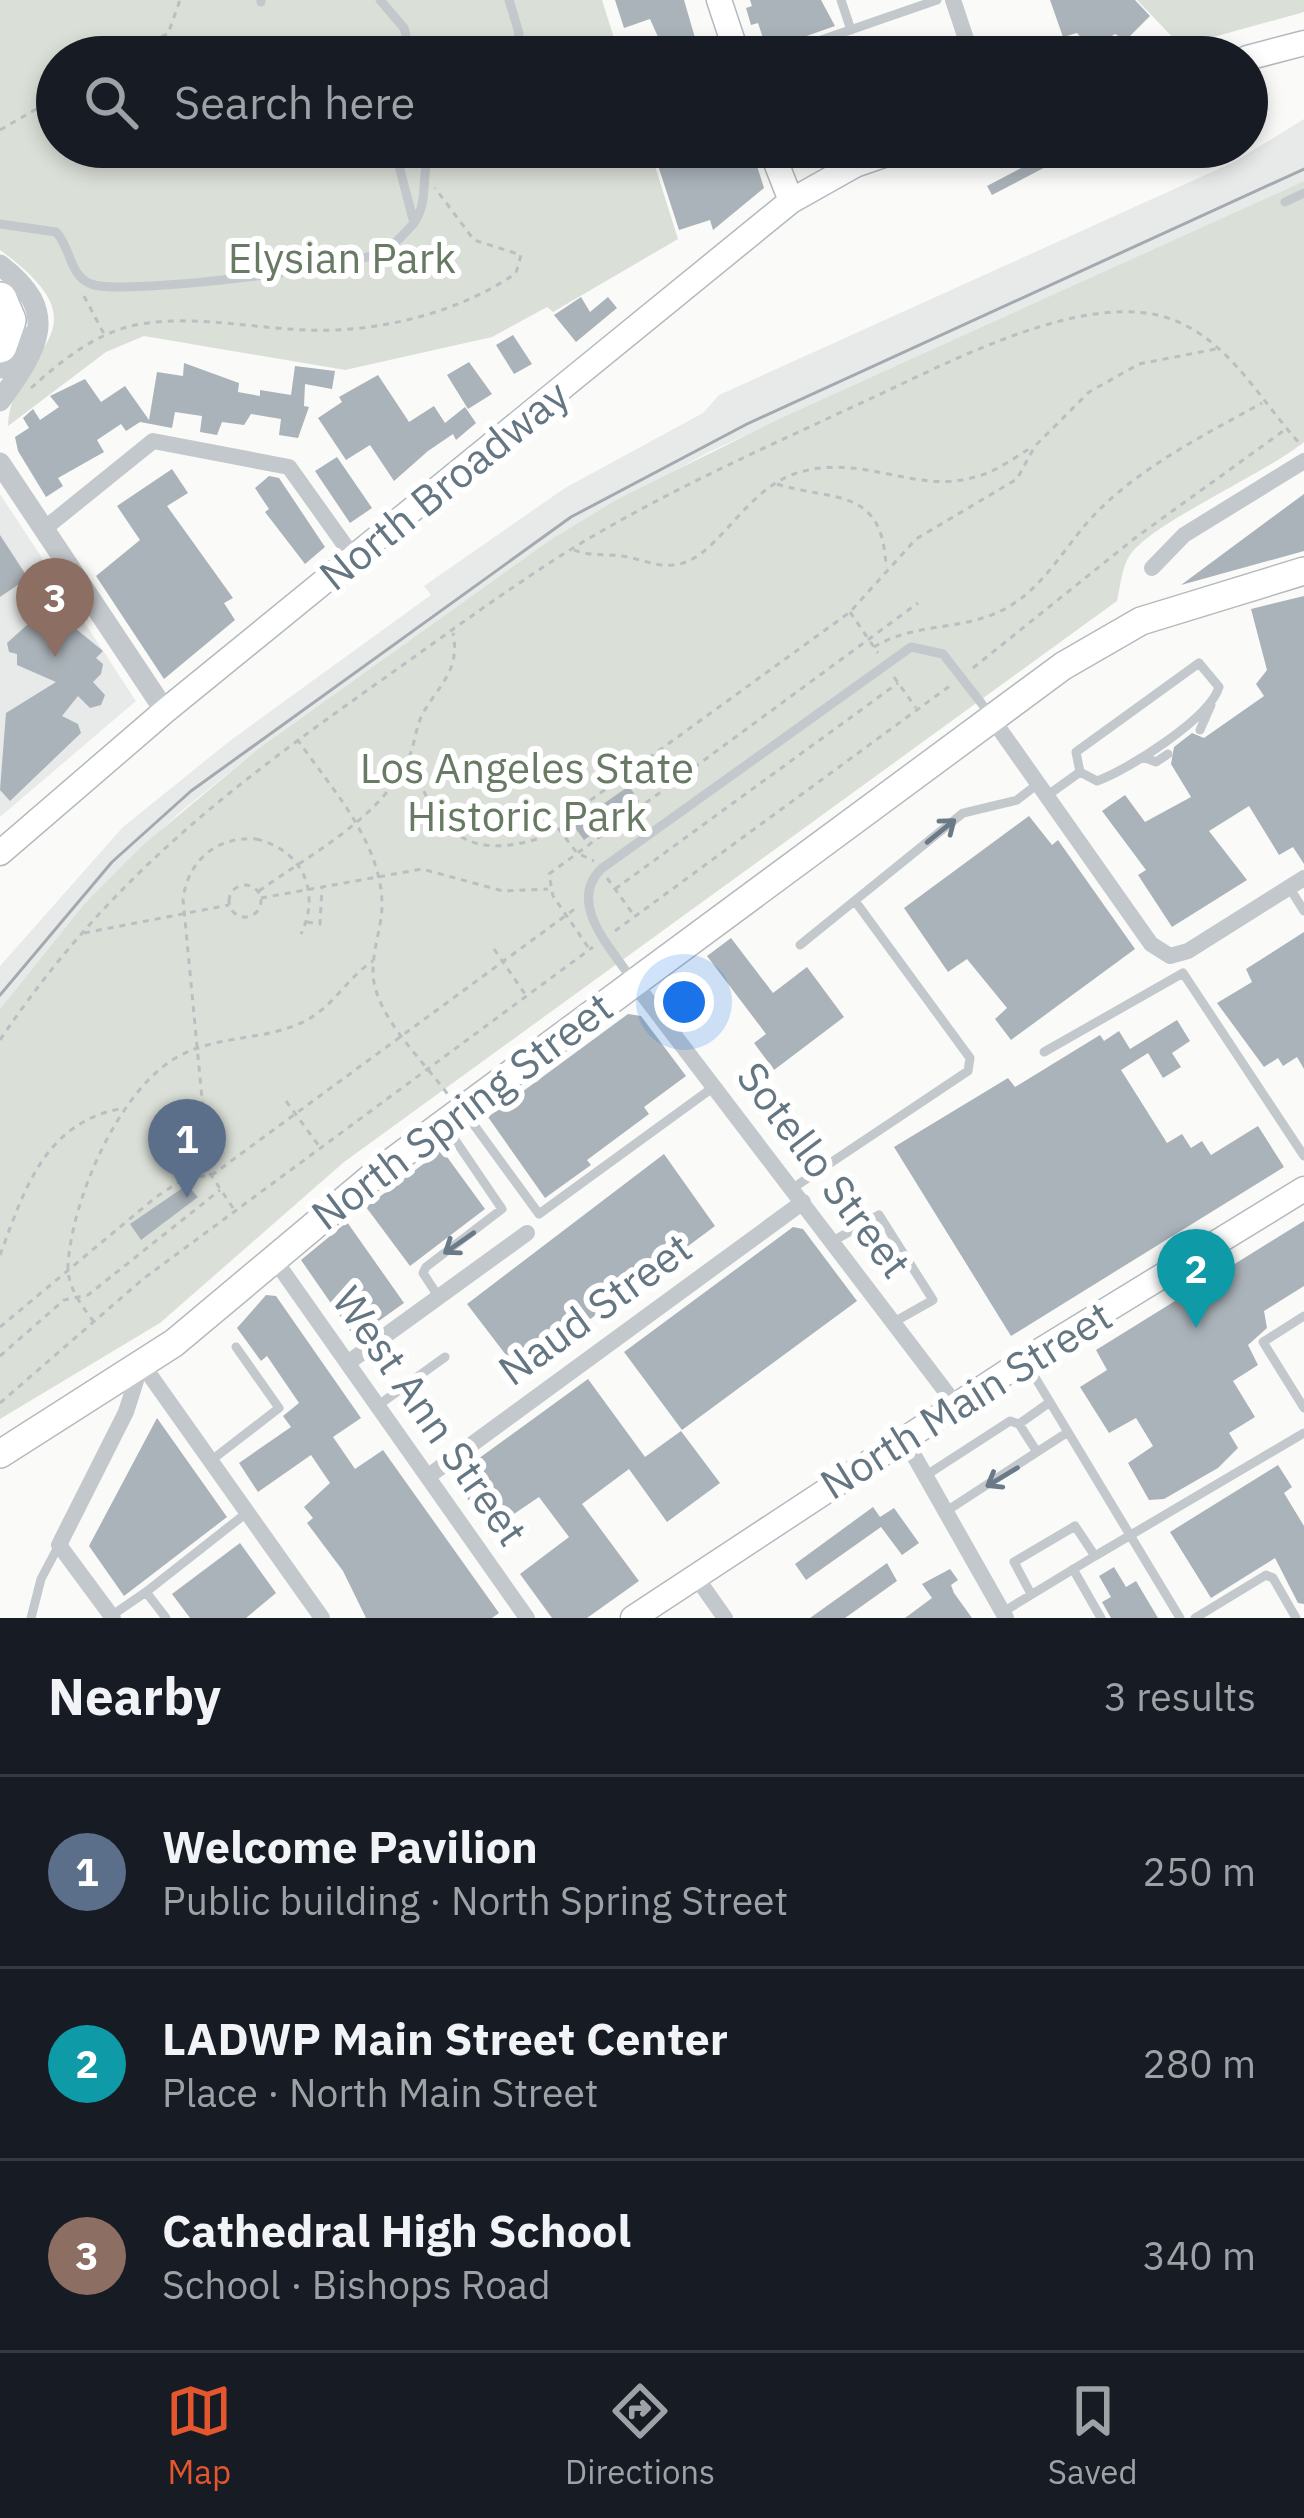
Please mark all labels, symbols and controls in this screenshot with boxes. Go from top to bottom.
search box [36,36,1268,168]
icon: search [78,69,144,135]
text: Search here [174,73,415,131]
park label: Elysian Park [228,230,456,285]
street label: North Broadway [308,367,580,602]
pin: 3 [16,558,94,657]
park label: Los Angeles State Historic Park [360,740,694,843]
one-way arrow [925,818,957,844]
your location [654,972,714,1032]
street label: North Spring Street [300,979,623,1242]
street label: Sotello Street [725,1051,924,1289]
pin: 1 [148,1099,226,1198]
street label: Naud Street [487,1220,702,1397]
pin: 2 [1157,1229,1235,1328]
one-way arrow [443,1230,476,1255]
street label: West Ann Street [321,1275,540,1556]
street label: North Main Street [810,1288,1122,1511]
one-way arrow [986,1465,1020,1489]
text: Nearby [48,1663,221,1729]
text: 3 results [1104,1671,1256,1722]
text: Welcome Pavilion [162,1817,538,1875]
text: 1 [75,1846,99,1897]
text: 250 m [1143,1846,1256,1897]
text: Public building · North Spring Street [162,1875,788,1926]
text: LADWP Main Street Center [162,2009,728,2067]
text: 2 [75,2038,99,2089]
text: 280 m [1143,2038,1256,2089]
text: Place · North Main Street [162,2067,599,2118]
text: Cathedral High School [162,2201,631,2259]
text: 3 [75,2230,99,2281]
text: 340 m [1143,2230,1256,2281]
text: School · Bishops Road [162,2259,551,2310]
tab: Map [166,2378,232,2493]
tab: Directions [565,2378,715,2493]
tab: Saved [1048,2378,1138,2493]

